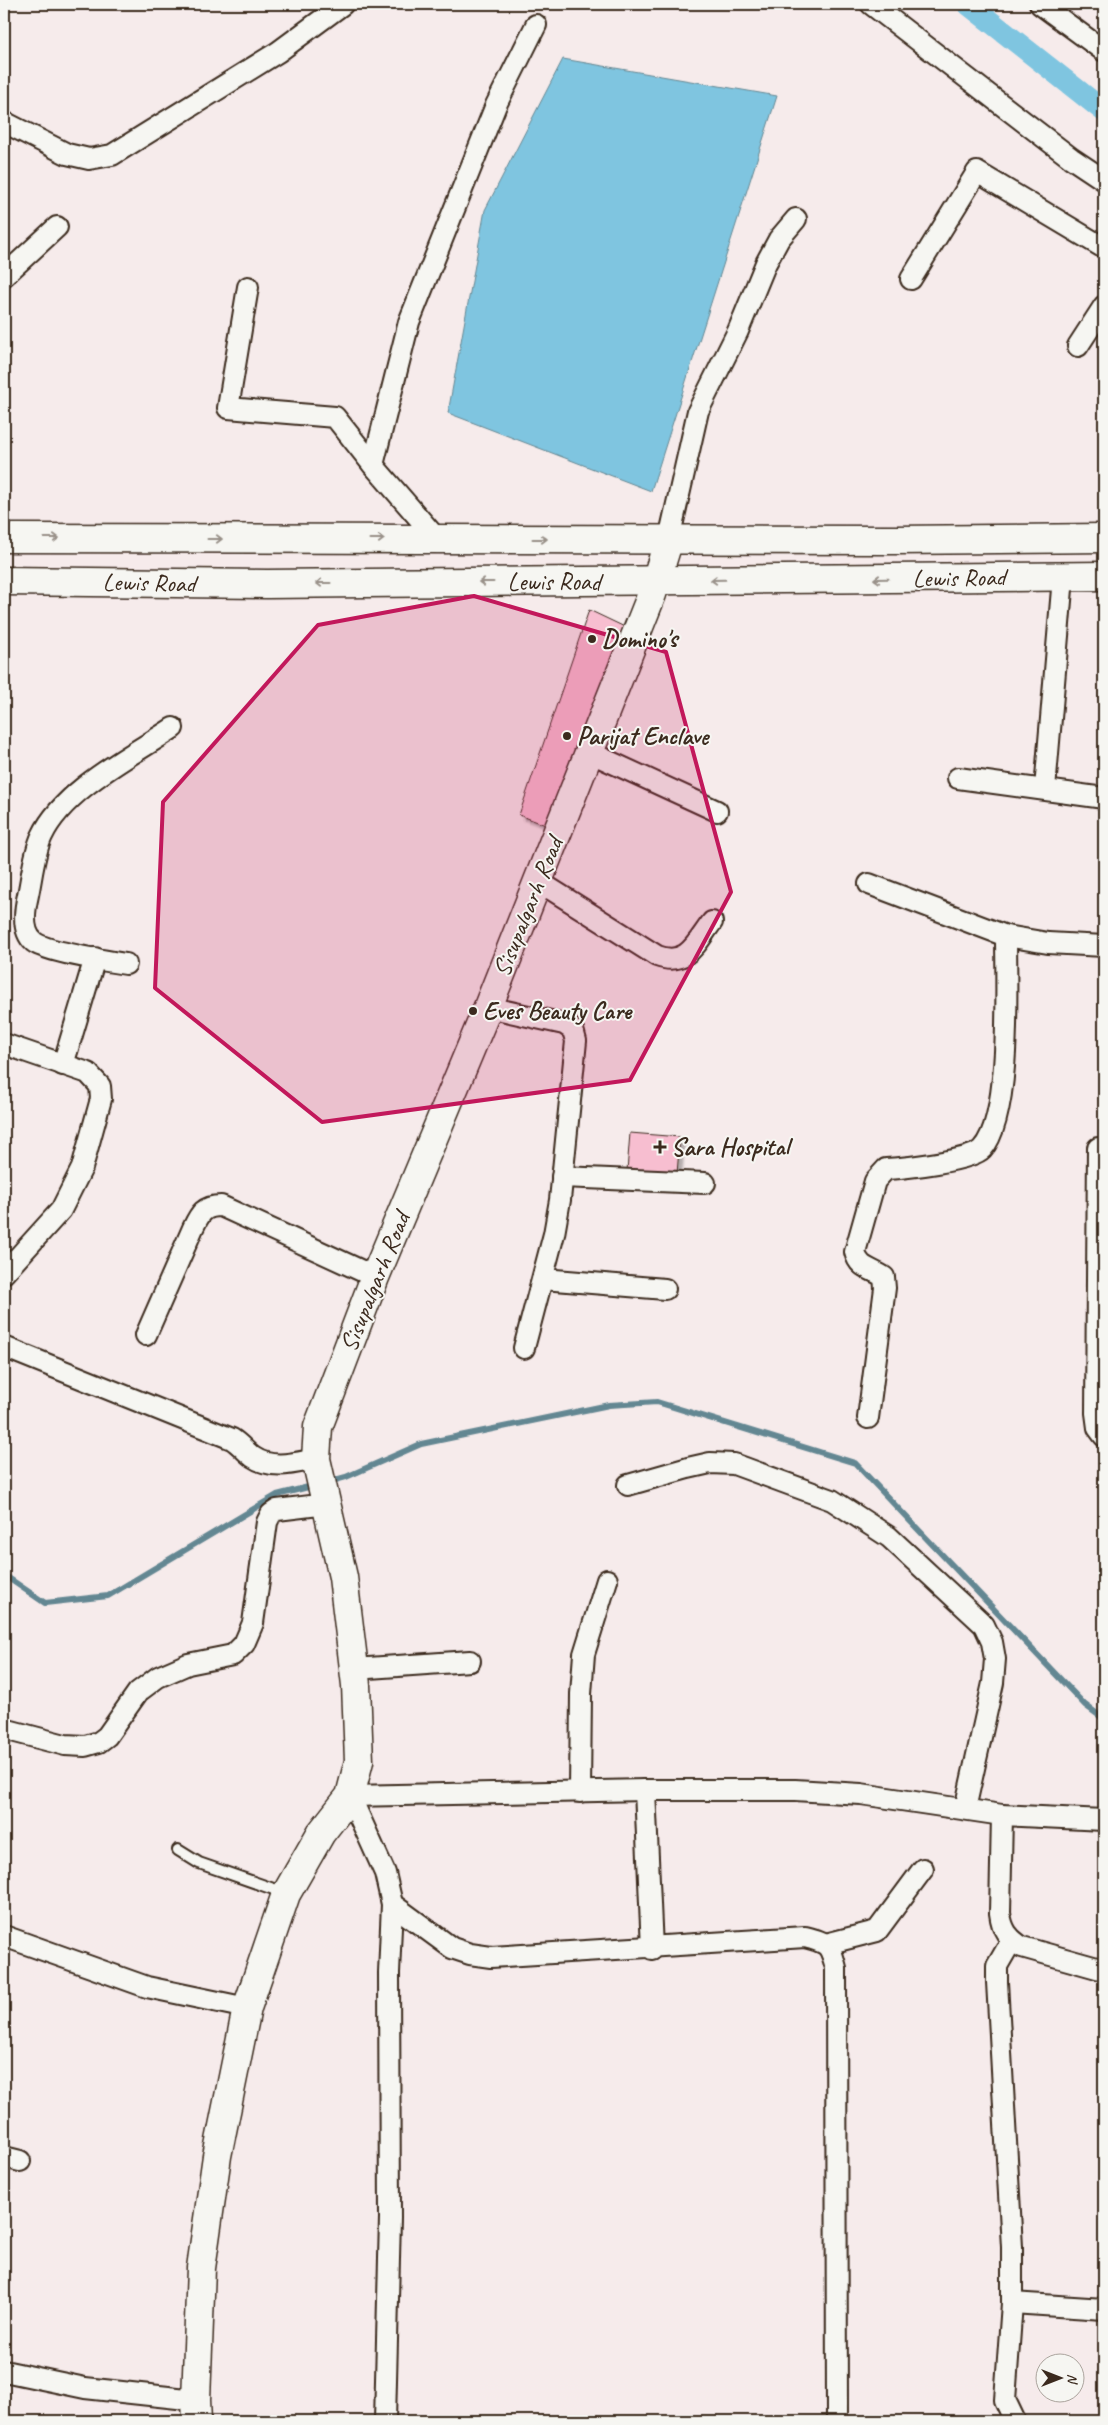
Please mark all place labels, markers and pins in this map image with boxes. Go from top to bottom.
place label: Domino's [602,623,680,655]
marker: Domino's [586,633,598,645]
place label: Parijat Enclave [577,720,710,752]
marker: Parijat Enclave [561,730,573,742]
place label: Eves Beauty Care [483,995,633,1027]
marker: Eves Beauty Care [467,1005,479,1017]
place label: Sara Hospital [671,1131,794,1163]
marker: Sara Hospital [653,1140,667,1154]

